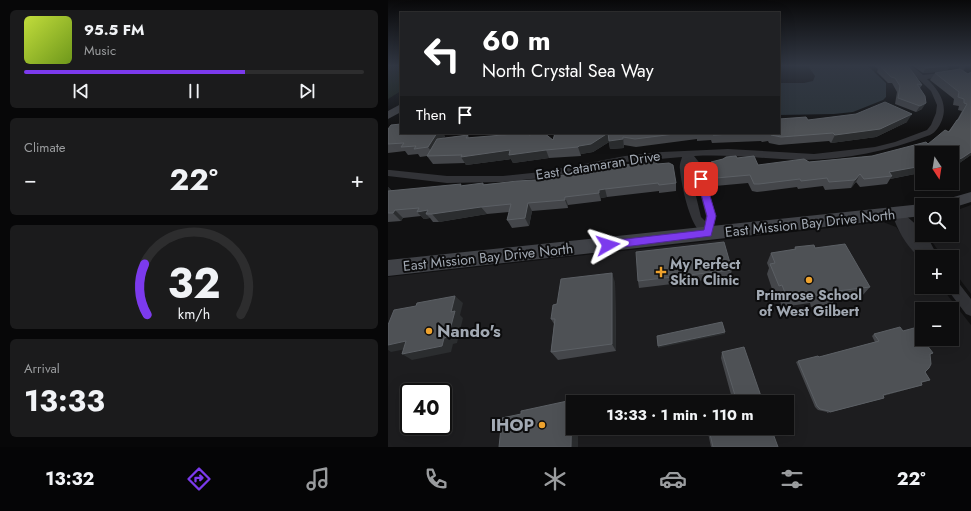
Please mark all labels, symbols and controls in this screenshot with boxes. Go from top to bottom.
text: 95.5 FM [84,19,144,41]
text: 60 m [482,20,551,61]
icon: left [416,28,468,80]
text: Music [84,41,116,60]
text: North Crystal Sea Way [482,58,654,84]
icon: previous [70,80,92,102]
icon: pause [183,80,205,102]
icon: next [296,80,318,102]
text: Then [416,104,446,126]
icon: arrive [454,104,476,126]
text: Climate [24,138,65,157]
street label: East Catamaran Drive [534,145,662,185]
north arrow [915,146,959,190]
map controls [915,146,959,346]
text: 22° [170,158,218,201]
pin [684,162,718,196]
text: − [24,163,37,195]
text: + [350,163,364,195]
icon: arrive [690,168,712,190]
button: search [915,198,959,242]
street label: East Mission Bay Drive North [724,204,896,242]
position arrow [587,224,629,266]
street label: East Mission Bay Drive North [402,238,574,276]
button: + [915,250,959,294]
text: 32 [167,253,221,314]
place label: My Perfect Skin Clinic [670,254,741,290]
marker: My Perfect Skin Clinic [655,266,667,278]
marker: Primrose School of West Gilbert [804,275,814,285]
place label: Primrose School of West Gilbert [756,285,862,321]
button: − [915,302,959,346]
text: km/h [178,304,210,324]
place label: Nando's [437,319,501,343]
marker: Nando's [424,326,434,336]
text: Arrival [24,359,60,378]
text: 13:33 [24,379,105,422]
speed limit sign: 40 [400,383,452,435]
text: 13:33 · 1 min · 110 m [606,404,754,426]
place label: IHOP [491,413,534,437]
marker: IHOP [537,420,547,430]
icon: directions [185,465,213,493]
icon: music [304,465,332,493]
icon: phone [422,465,450,493]
icon: climate [541,465,569,493]
icon: car [659,465,687,493]
icon: filters [778,465,806,493]
text: 13:32 [45,466,94,492]
text: 22° [897,466,926,492]

